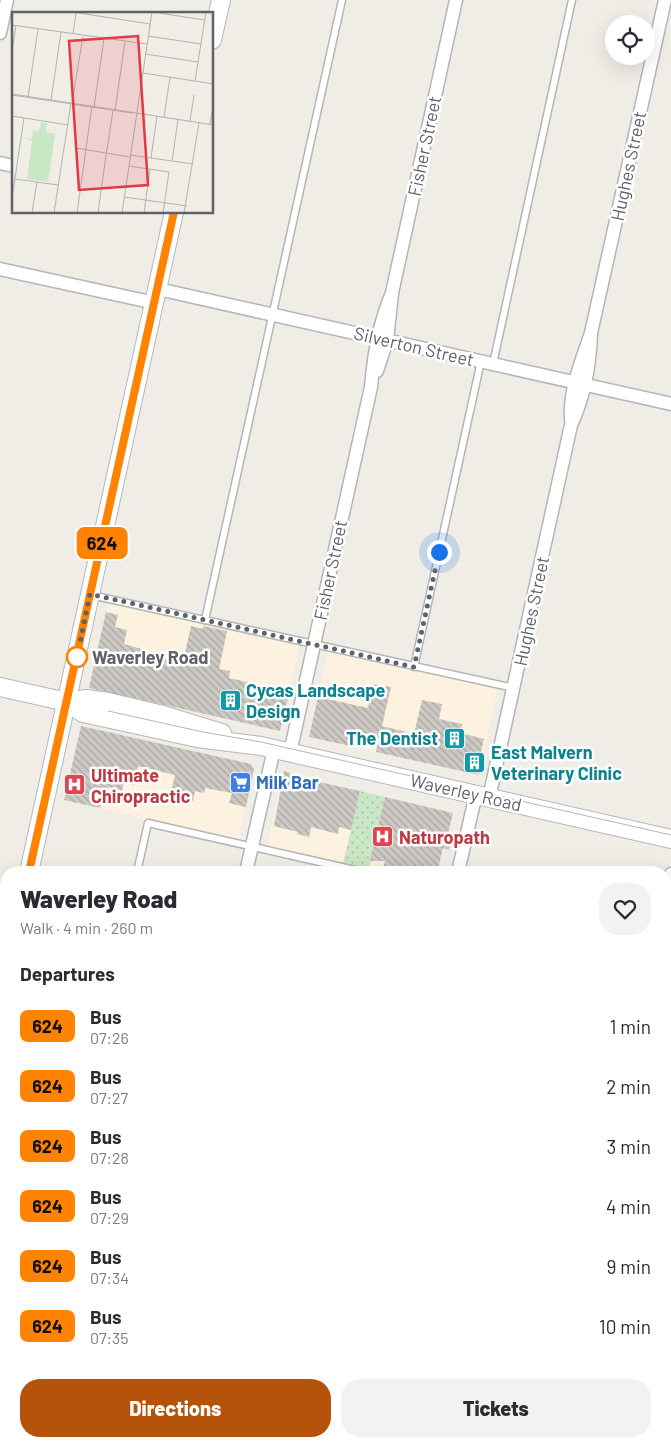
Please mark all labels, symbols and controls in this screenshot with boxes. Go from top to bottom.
inset map [12,12,214,214]
map controls [605,15,655,65]
button: locate [605,15,655,65]
street label: Fisher Street [403,94,445,198]
street label: Hughes Street [606,109,650,223]
street label: Silverton Street [352,322,476,370]
street label: Fisher Street [309,518,351,622]
line badge: 624 [73,527,131,559]
text: 624 [87,532,117,554]
your location [427,540,452,565]
street label: Hughes Street [509,554,553,668]
marker: Waverley Road [66,646,88,668]
place label: Waverley Road [92,646,208,668]
place label: Cycas Landscape Design [246,679,385,722]
building icon: Cycas Landscape Design [218,688,242,712]
building icon: The Dentist [442,726,466,750]
place label: The Dentist [346,727,438,749]
place label: East Malvern Veterinary Clinic [491,741,622,784]
building icon: East Malvern Veterinary Clinic [463,750,487,774]
place label: Ultimate Chiropractic [91,764,191,807]
street label: Waverley Road [408,769,524,815]
supermarket icon: Milk Bar [228,770,252,794]
place label: Milk Bar [256,771,319,793]
hospital icon: Ultimate Chiropractic [63,773,87,797]
hospital icon: Naturopath [371,825,395,849]
place label: Naturopath [399,826,490,848]
button: heart [599,883,651,935]
text: Waverley Road [20,884,177,913]
text: Walk · 4 min · 260 m [20,918,153,937]
text: Departures [20,962,115,985]
text: Bus [90,1005,122,1028]
text: 624 [32,1015,63,1037]
text: 1 min [610,1015,651,1038]
text: 07:26 [90,1028,129,1047]
text: Bus [90,1065,122,1088]
text: 624 [32,1075,63,1097]
text: 2 min [606,1075,651,1098]
text: 07:27 [90,1088,128,1107]
text: Bus [90,1125,122,1148]
text: 624 [32,1135,63,1157]
text: 3 min [607,1135,651,1158]
text: 07:28 [90,1148,129,1167]
text: Bus [90,1185,122,1208]
text: 624 [32,1195,63,1217]
text: 4 min [606,1195,651,1218]
text: 07:29 [90,1208,129,1227]
text: Bus [90,1245,122,1268]
text: 624 [32,1255,63,1277]
text: 9 min [607,1255,651,1278]
text: 07:34 [90,1268,129,1287]
text: Bus [90,1305,122,1328]
text: 624 [32,1315,63,1337]
text: 10 min [599,1315,651,1338]
text: 07:35 [90,1328,129,1347]
button: Directions [20,1379,331,1437]
button: Tickets [341,1379,651,1437]

